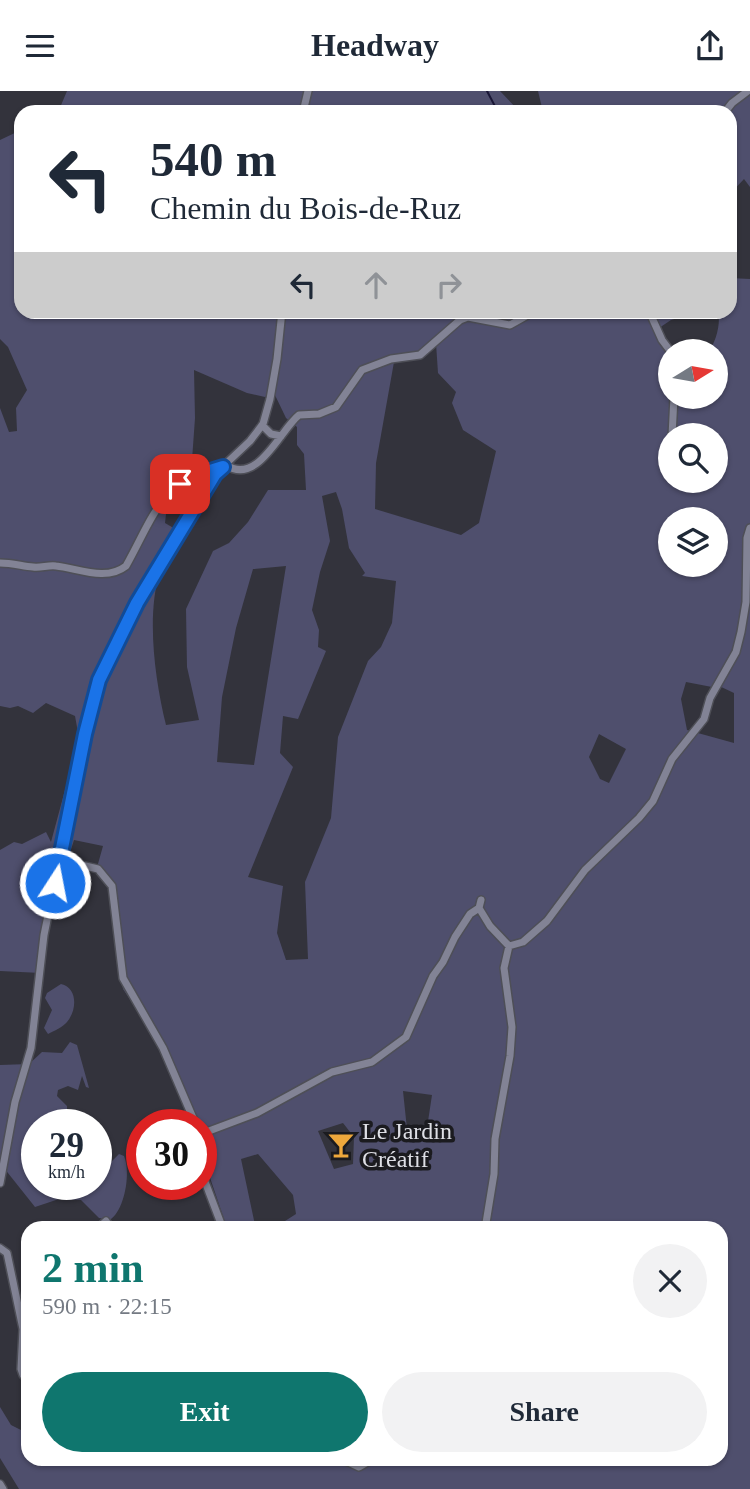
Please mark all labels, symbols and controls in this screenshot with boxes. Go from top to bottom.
icon: menu [21,27,59,65]
text: Headway [311,27,439,63]
icon: share [691,27,729,65]
text: 540 m [150,132,277,187]
icon: left [35,133,126,224]
text: Chemin du Bois-de-Ruz [150,190,461,226]
icon: left [284,266,322,304]
icon: ahead [357,266,395,304]
icon: right [430,266,468,304]
north arrow [658,339,728,409]
map controls [658,339,728,577]
button: search [658,423,728,493]
pin [150,454,210,514]
icon: arrive [161,465,199,503]
button: layers [658,507,728,577]
position arrow [18,846,92,920]
speed limit sign: 30 [126,1109,217,1200]
place label: Le Jardin Créatif [362,1118,452,1172]
text: 29 [49,1126,84,1165]
bar icon: Le Jardin Créatif [326,1130,356,1160]
text: km/h [48,1162,85,1182]
button: close [633,1244,707,1318]
text: 2 min [42,1245,144,1291]
text: 590 m · 22:15 [42,1294,172,1319]
button: Exit [42,1372,368,1452]
button: Share [382,1372,707,1452]

